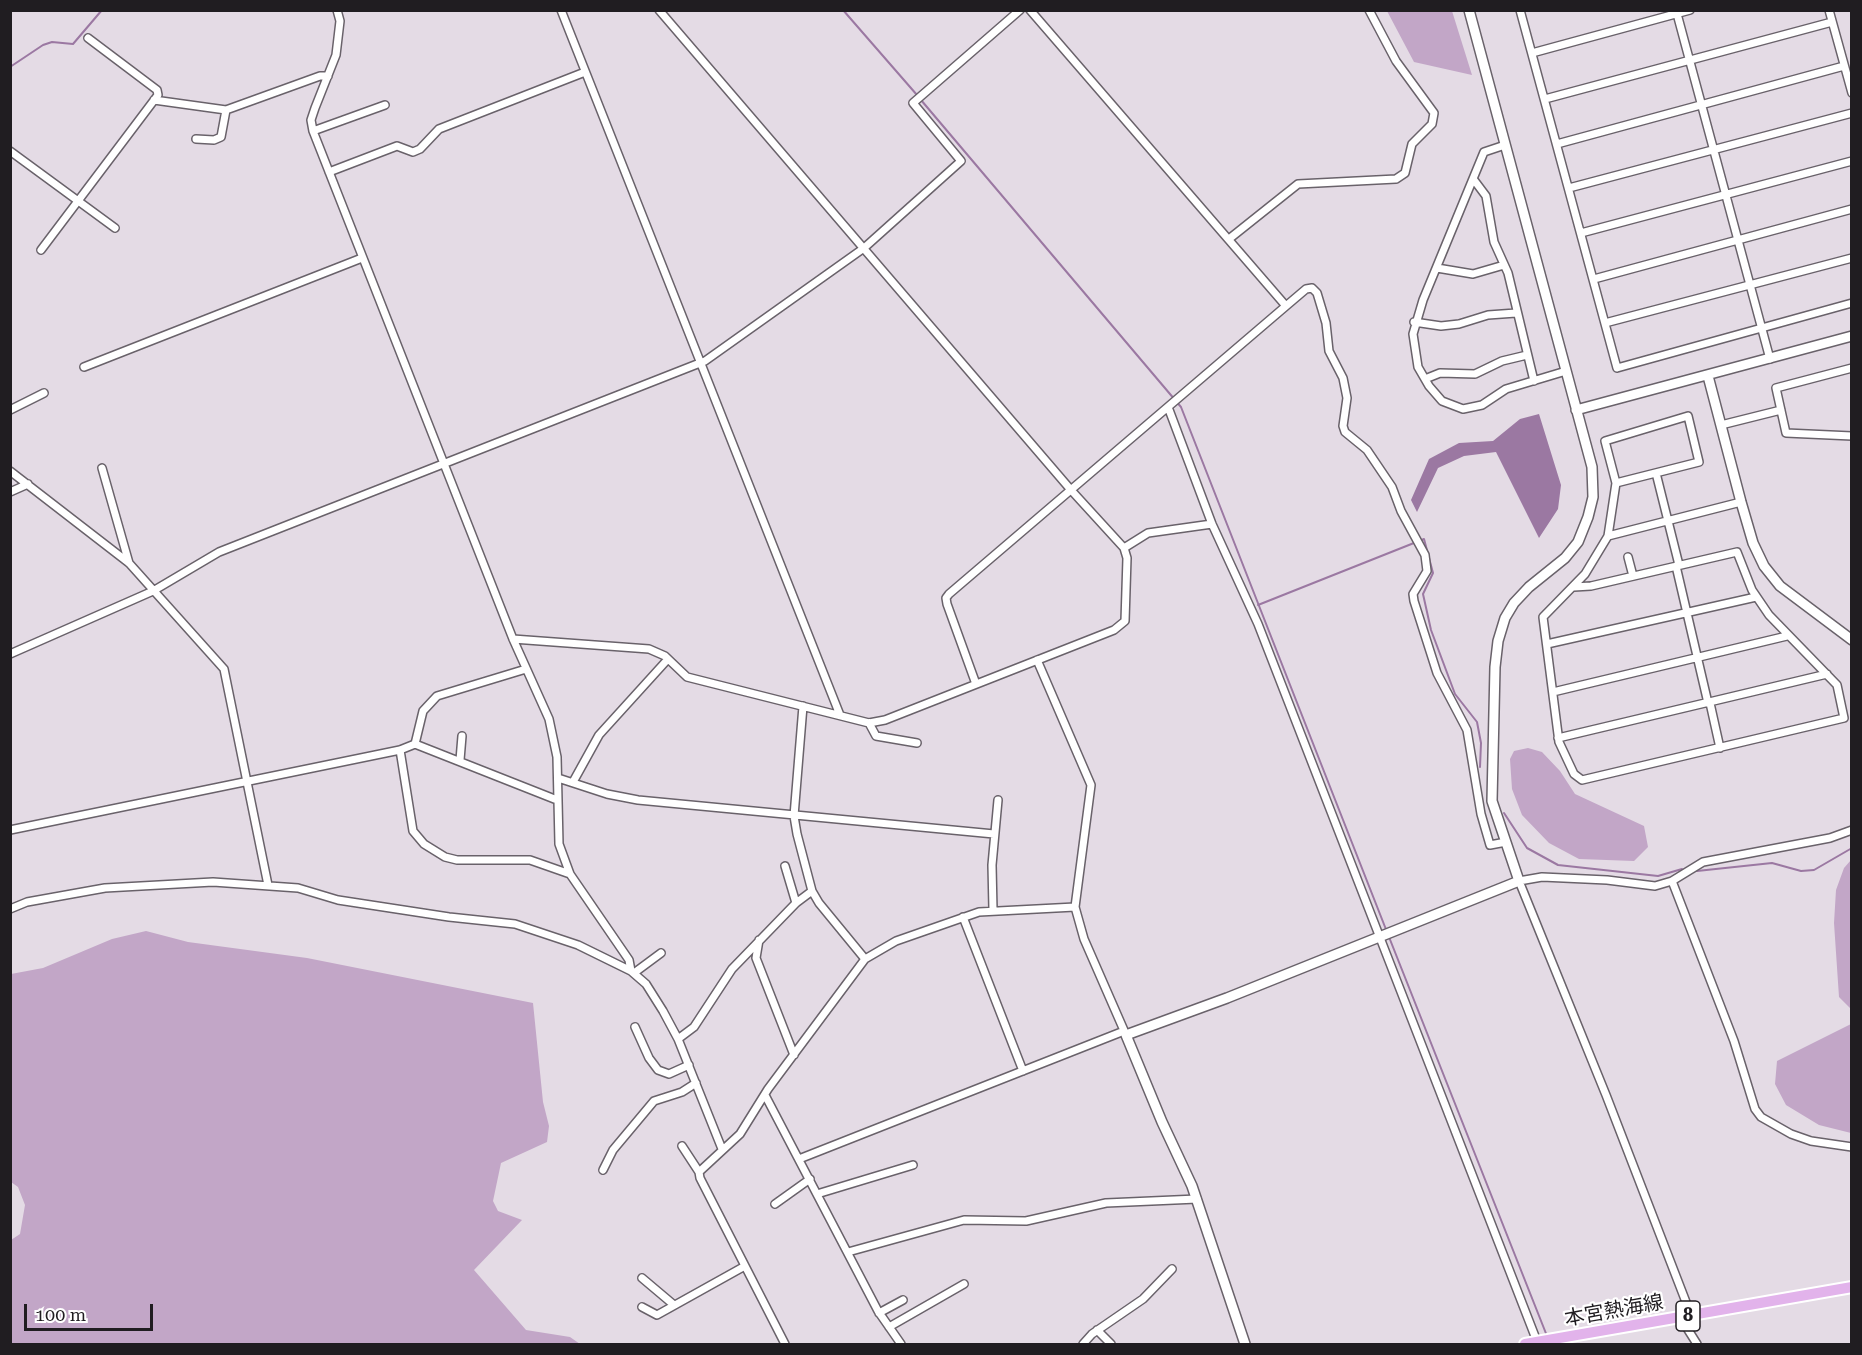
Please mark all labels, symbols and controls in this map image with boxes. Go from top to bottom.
street label: 本宮熱海線 [1563,1290,1665,1332]
scale bar [27,1292,156,1330]
road number: 8 [1676,1301,1700,1331]
text: 100 m [35,1304,86,1325]

